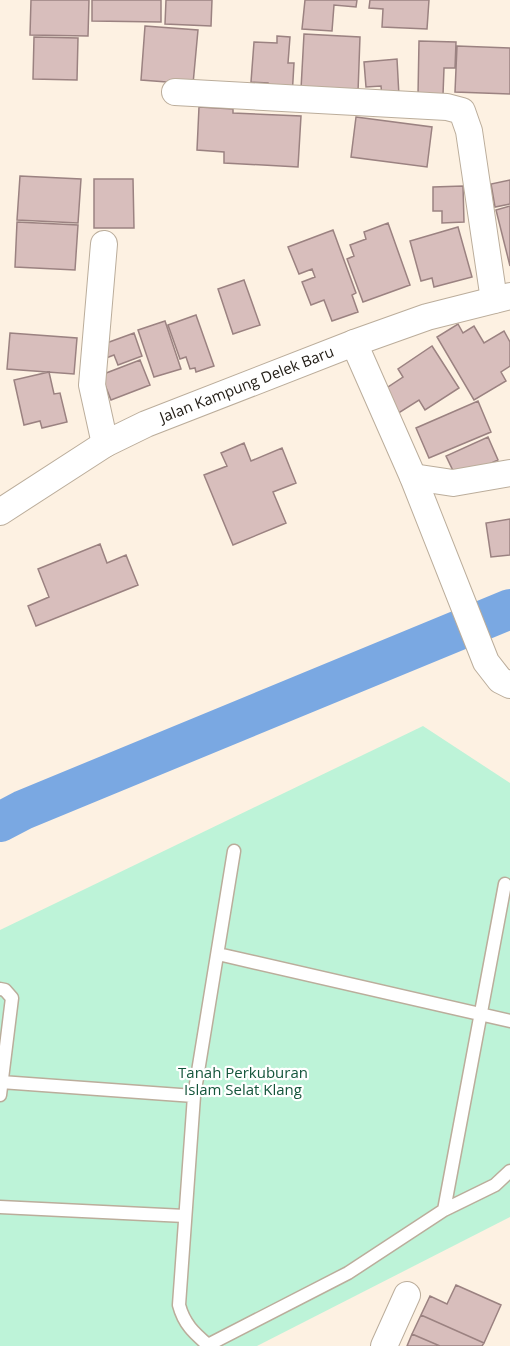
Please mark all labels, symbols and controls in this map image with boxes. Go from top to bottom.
street label: Jalan Kampung Delek Baru [155,341,337,427]
park label: Tanah Perkuburan Islam Selat Klang [178,1062,308,1099]

